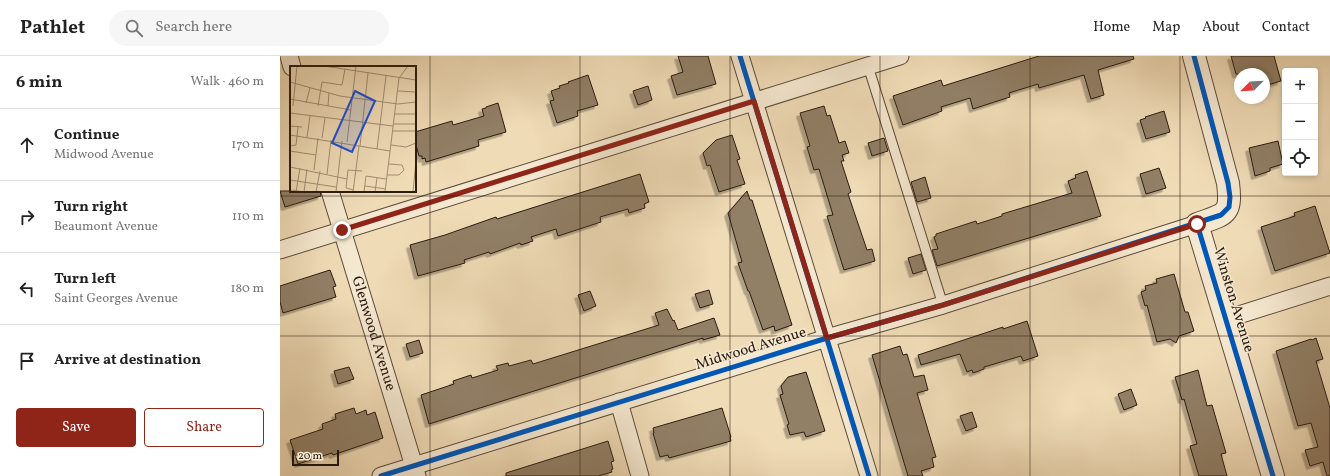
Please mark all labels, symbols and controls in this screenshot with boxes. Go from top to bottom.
search box [109,10,389,46]
text: Pathlet [20,15,85,41]
icon: search [123,17,145,39]
text: Search here [155,17,232,38]
text: Home [1093,18,1130,37]
text: Map [1152,18,1180,37]
text: About [1202,18,1240,37]
text: Contact [1262,18,1310,37]
inset map [290,66,416,192]
north arrow [1234,68,1270,104]
map controls [1282,68,1318,176]
button: + [1282,68,1318,104]
text: 6 min [16,71,62,94]
text: Walk · 460 m [191,73,264,91]
button: − [1282,104,1318,140]
text: Continue [54,125,119,146]
icon: ahead [16,134,38,156]
text: 170 m [231,136,264,154]
button: locate [1282,140,1318,176]
text: Midwood Avenue [54,146,154,164]
text: Turn right [54,197,128,218]
icon: right [16,206,38,228]
text: 110 m [232,208,264,226]
route start [1188,215,1206,233]
text: Beaumont Avenue [54,218,158,236]
route end [333,221,351,239]
street label: Winston Avenue [1207,245,1259,355]
text: Turn left [54,269,116,290]
street label: Glenwood Avenue [346,274,401,393]
icon: left [16,278,38,300]
text: 180 m [230,280,264,298]
text: Saint Georges Avenue [54,290,178,308]
street label: Midwood Avenue [693,322,809,376]
icon: arrive [16,350,38,372]
text: Arrive at destination [54,350,201,371]
button: Save [16,408,136,447]
button: Share [144,408,264,447]
scale bar [292,448,339,467]
text: 20 m [298,449,322,464]

